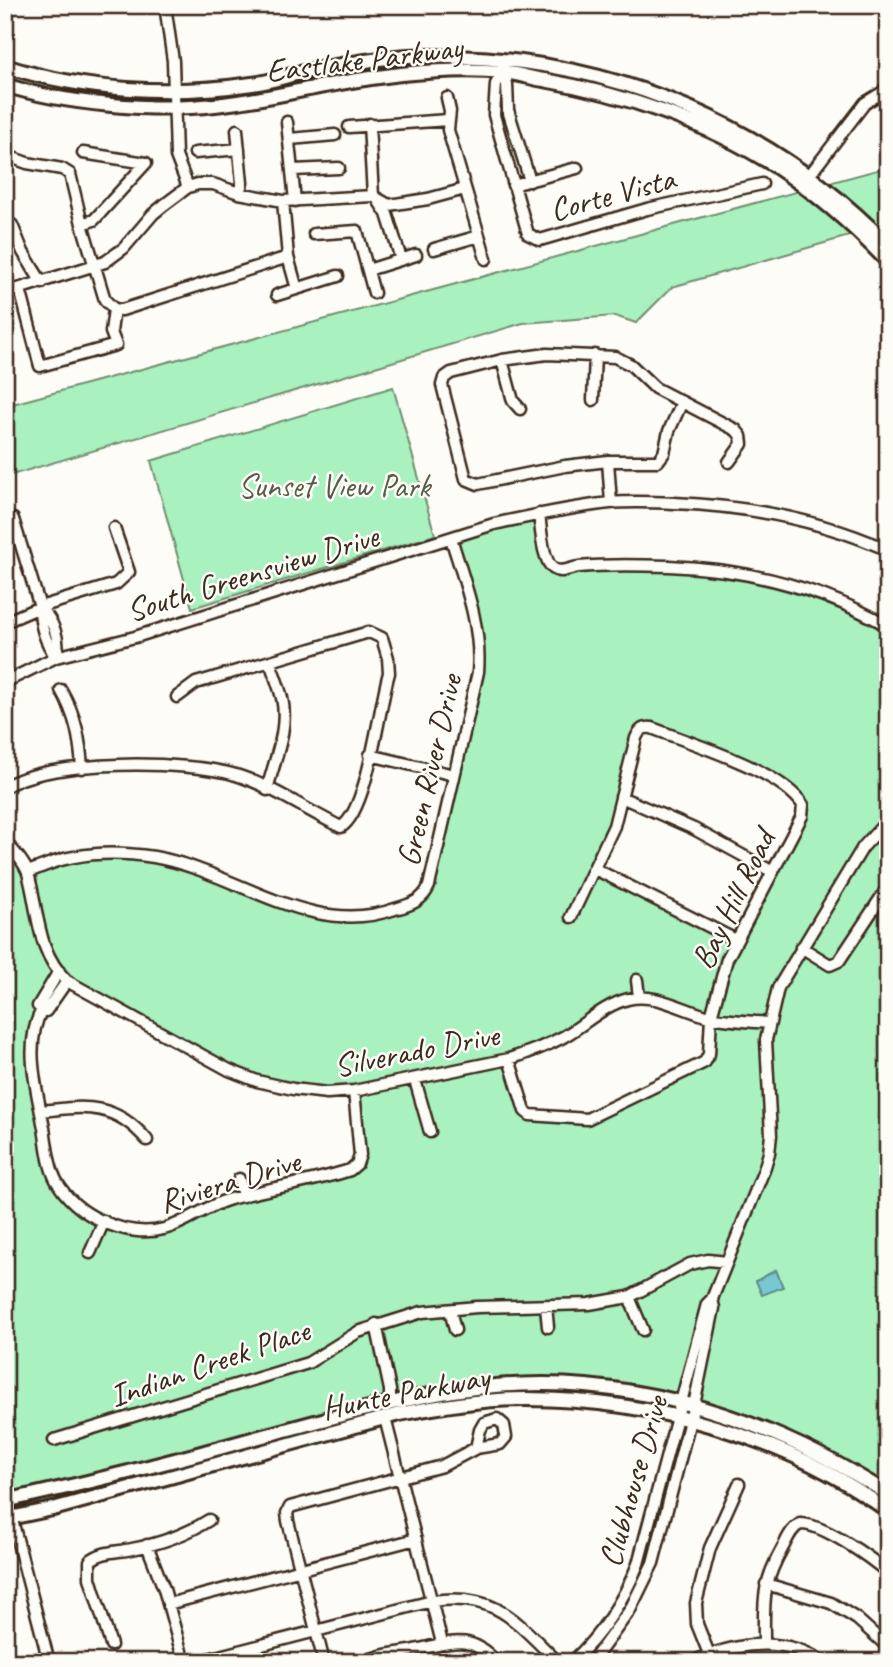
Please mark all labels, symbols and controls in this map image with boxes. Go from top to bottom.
street label: Eastlake Parkway [264,26,467,92]
street label: Corte Vista [545,156,682,231]
park label: Sunset View Park [238,465,432,507]
street label: South Greensview Drive [121,514,385,631]
street label: Green River Drive [387,668,472,870]
street label: Bay Hill Road [681,819,787,976]
street label: Silverado Drive [330,1013,504,1087]
street label: Riviera Drive [154,1139,307,1222]
street label: Indian Creek Place [104,1308,317,1417]
street label: Hunte Parkway [318,1355,495,1429]
street label: Clubhouse Drive [589,1389,678,1571]

